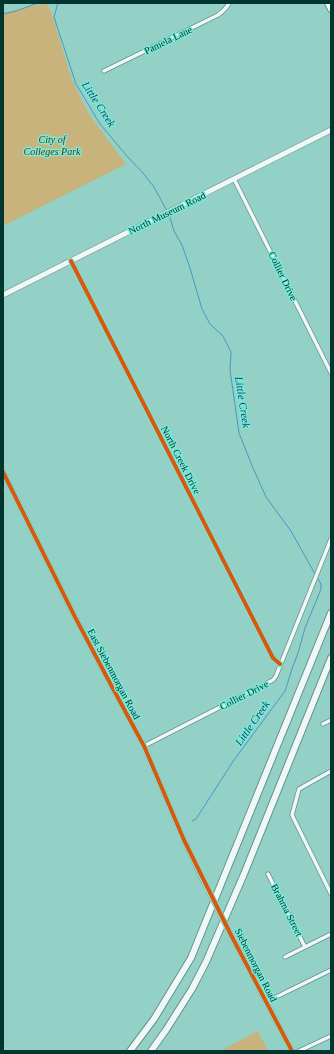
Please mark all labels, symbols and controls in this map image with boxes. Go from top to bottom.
street label: Pamela Lane [142,23,194,56]
water label: Little Creek [79,78,119,130]
park label: City of Colleges Park [24,134,81,157]
street label: North Museum Road [127,190,207,236]
street label: Collier Drive [266,250,300,303]
water label: Little Creek [233,374,253,430]
street label: North Creek Drive [159,424,203,496]
street label: East Siebenmorgan Road [85,627,143,721]
street label: Collier Drive [218,678,271,712]
water label: Little Creek [232,697,272,748]
street label: Brahma Street [269,882,305,938]
street label: Siebenmorgan Road [233,926,279,1004]

